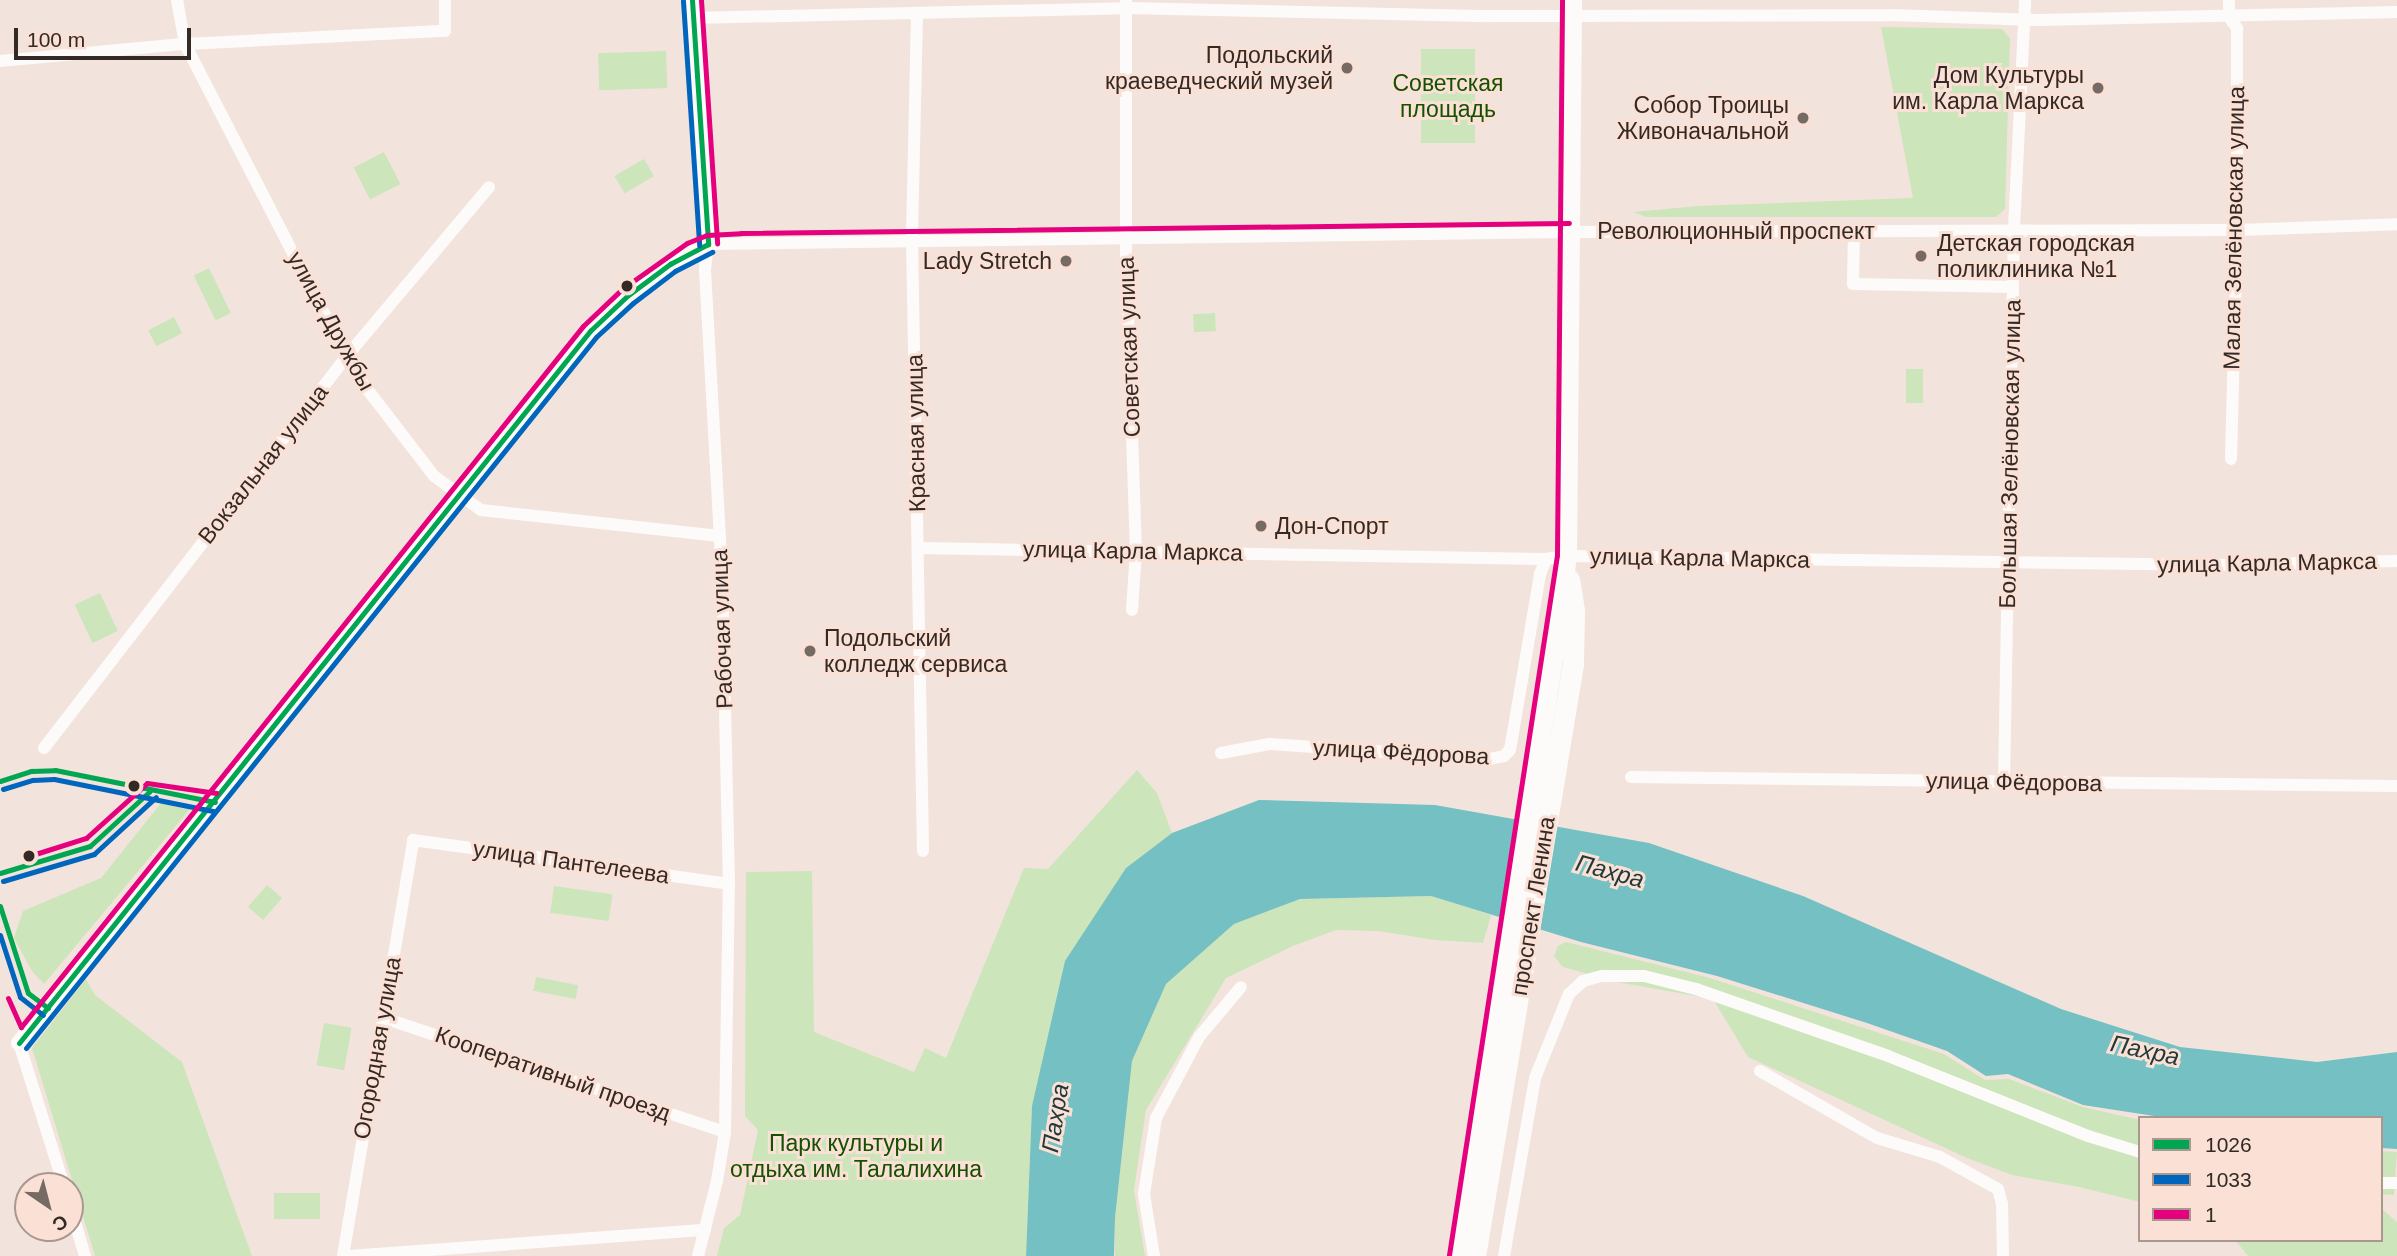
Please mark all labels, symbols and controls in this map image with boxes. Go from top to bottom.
scale bar [18,14,194,58]
text: 100 m [27,28,85,51]
place label: Подольский краеведческий музей [1105,41,1333,95]
marker: Подольский краеведческий музей [1339,60,1355,76]
place label: Дом Культуры им. Карла Маркса [1892,61,2084,115]
park label: Советская площадь [1393,69,1503,123]
marker: Дом Культуры им. Карла Маркса [2090,80,2106,96]
street label: Малая Зелёновская улица [2218,86,2250,370]
place label: Собор Троицы Живоначальной [1617,91,1789,145]
marker: Собор Троицы Живоначальной [1795,110,1811,126]
street label: Революционный проспект [1597,217,1875,245]
place label: Детская городская поликлиника №1 [1937,229,2135,283]
marker: Детская городская поликлиника №1 [1911,246,1931,266]
street label: улица Дружбы [281,247,381,395]
place label: Lady Stretch [923,247,1052,275]
marker: Lady Stretch [1058,253,1074,269]
street label: Советская улица [1112,256,1146,438]
unlabelled marker [620,279,634,293]
street label: Большая Зелёновская улица [1994,299,2026,609]
street label: Красная улица [901,354,931,512]
street label: Вокзальная улица [192,379,334,549]
place label: Дон-Спорт [1275,512,1389,540]
marker: Дон-Спорт [1253,518,1269,534]
street label: улица Карла Маркса [1023,535,1243,567]
street label: улица Карла Маркса [1590,542,1810,574]
street label: улица Карла Маркса [2157,547,2377,579]
street label: Рабочая улица [705,549,739,709]
place label: Подольский колледж сервиса [824,624,1007,678]
marker: Подольский колледж сервиса [802,643,818,659]
street label: улица Фёдорова [1312,734,1490,770]
street label: улица Фёдорова [1926,767,2102,797]
unlabelled marker [127,779,141,793]
street label: проспект Ленина [1505,814,1561,998]
street label: улица Пантелеева [471,835,671,889]
water label: Пахра [1573,848,1647,894]
unlabelled marker [22,849,36,863]
street label: Огородная улица [347,955,407,1141]
street label: Кооперативный проезд [432,1021,674,1127]
water label: Пахра [2108,1029,2182,1071]
water label: Пахра [1035,1081,1075,1155]
legend [2138,1116,2383,1242]
park label: Парк культуры и отдыха им. Талалихина [730,1129,982,1183]
text: 1026 [2205,1133,2252,1156]
text: 1033 [2205,1168,2252,1191]
north arrow [14,1172,84,1242]
text: 1 [2205,1203,2217,1226]
text: С [49,1210,72,1236]

